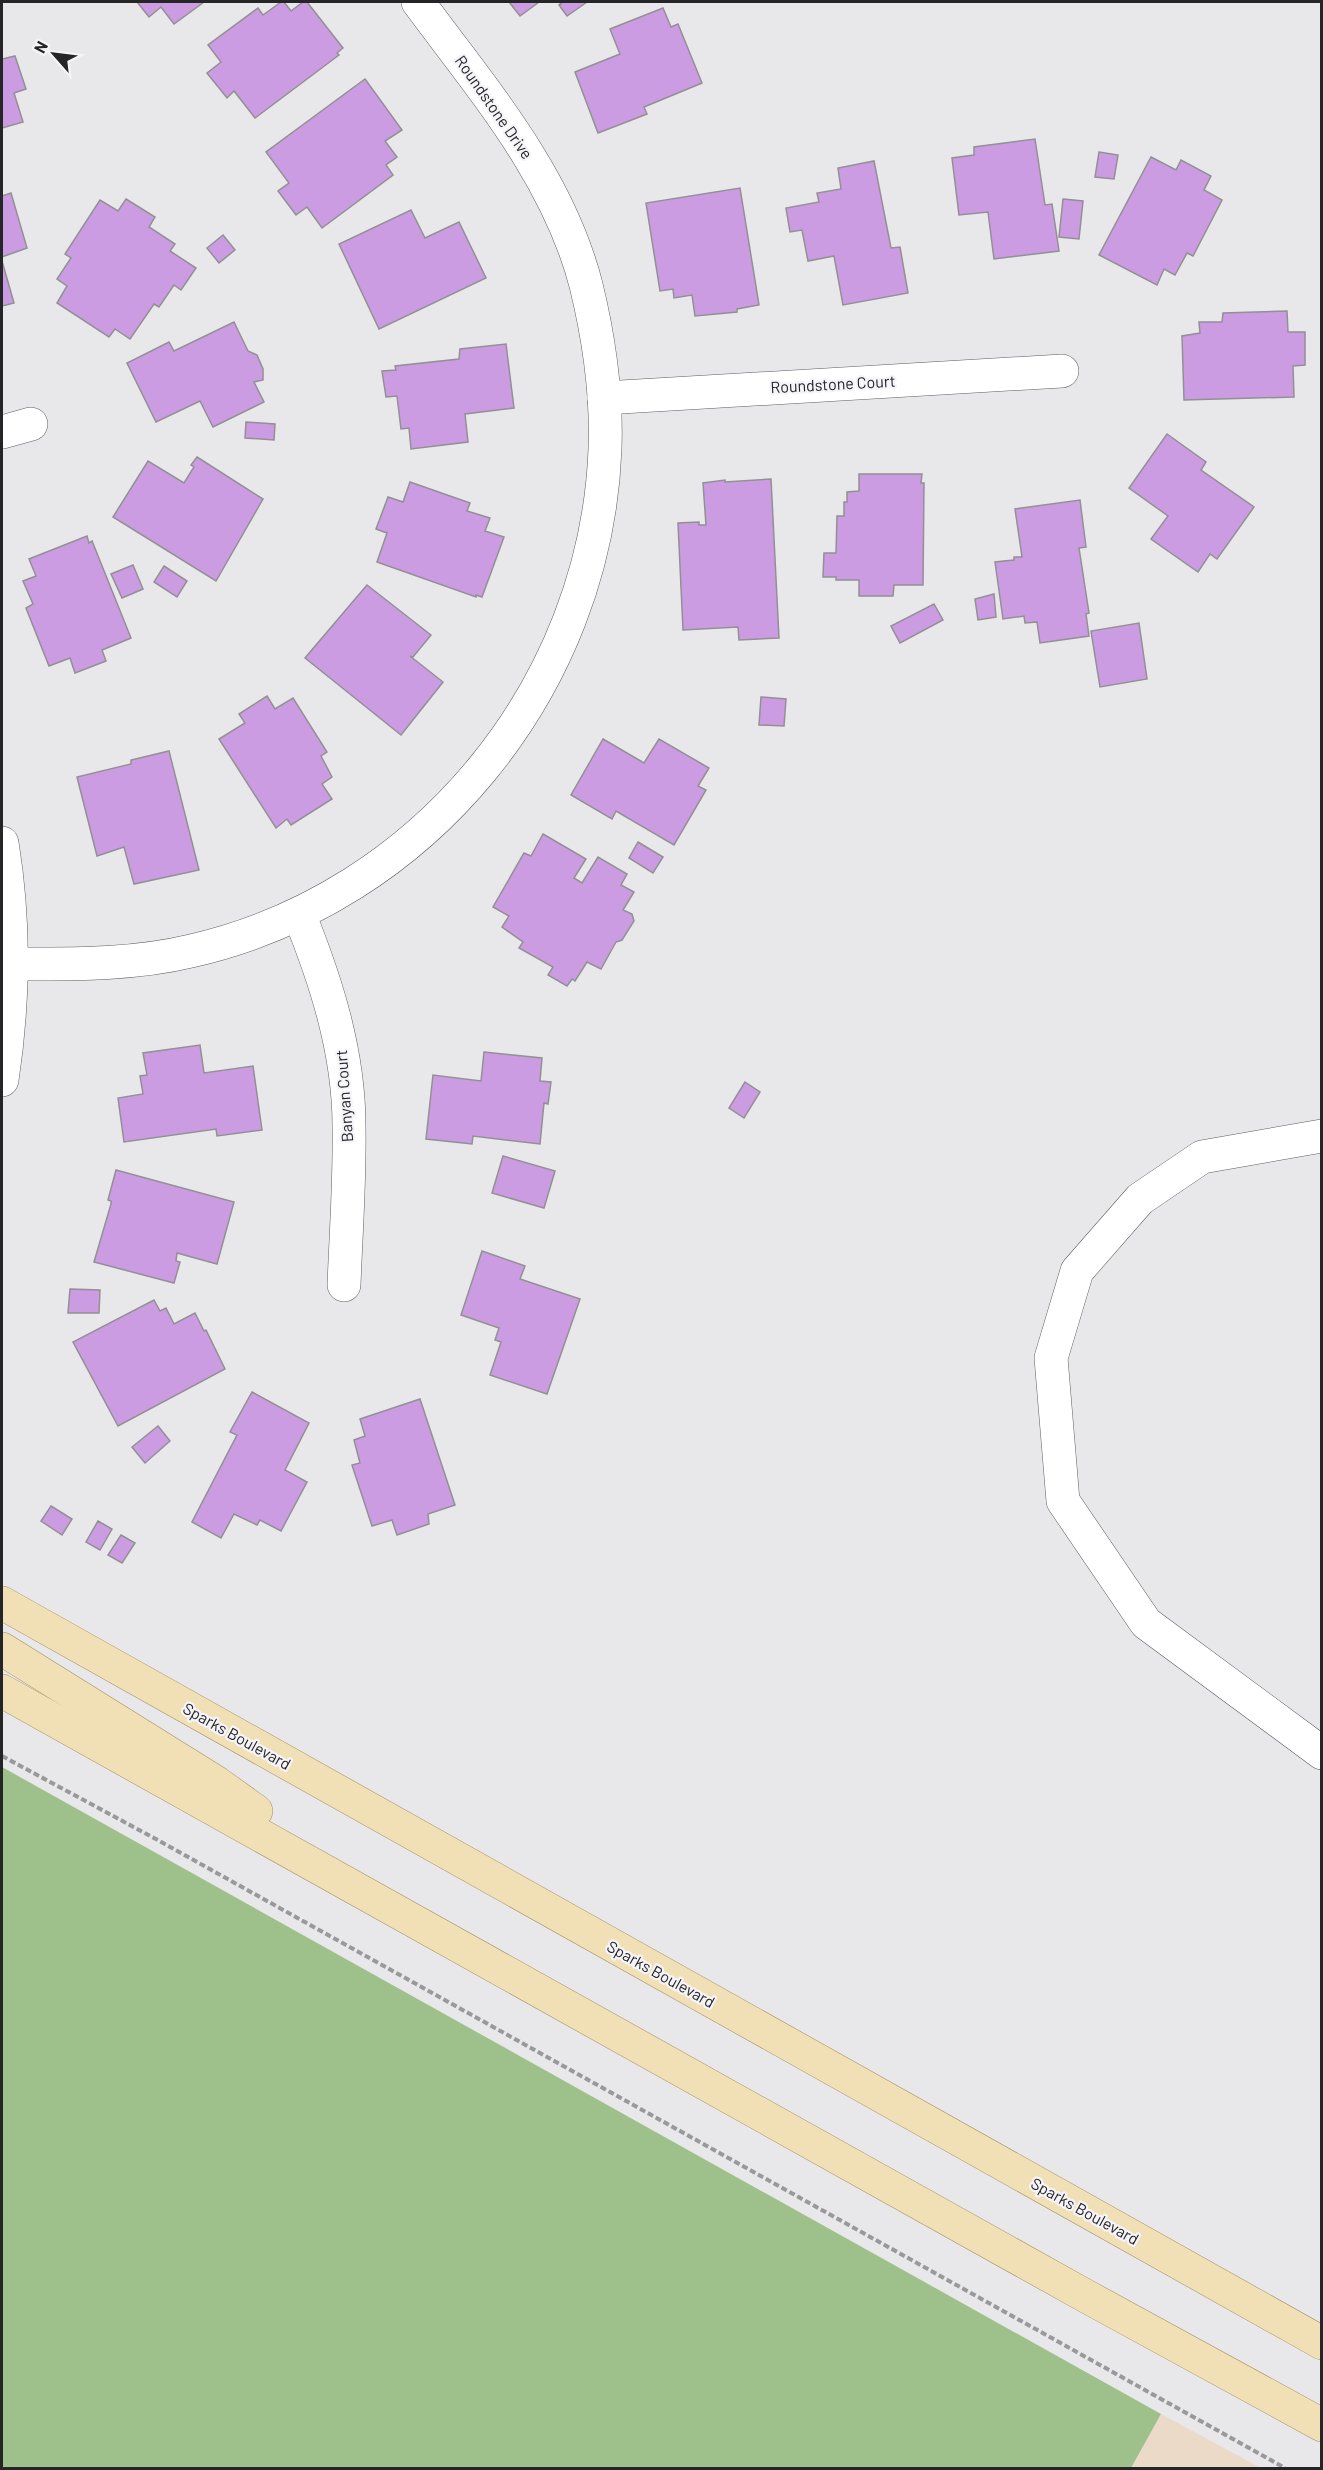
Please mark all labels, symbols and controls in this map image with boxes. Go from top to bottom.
north arrow [24,24,84,84]
text: N [29,38,51,56]
street label: Roundstone Drive [452,51,537,162]
street label: Roundstone Court [770,371,896,396]
street label: Banyan Court [331,1049,356,1143]
street label: Sparks Boulevard [180,1698,295,1773]
street label: Sparks Boulevard [604,1936,719,2011]
street label: Sparks Boulevard [1028,2173,1143,2248]

